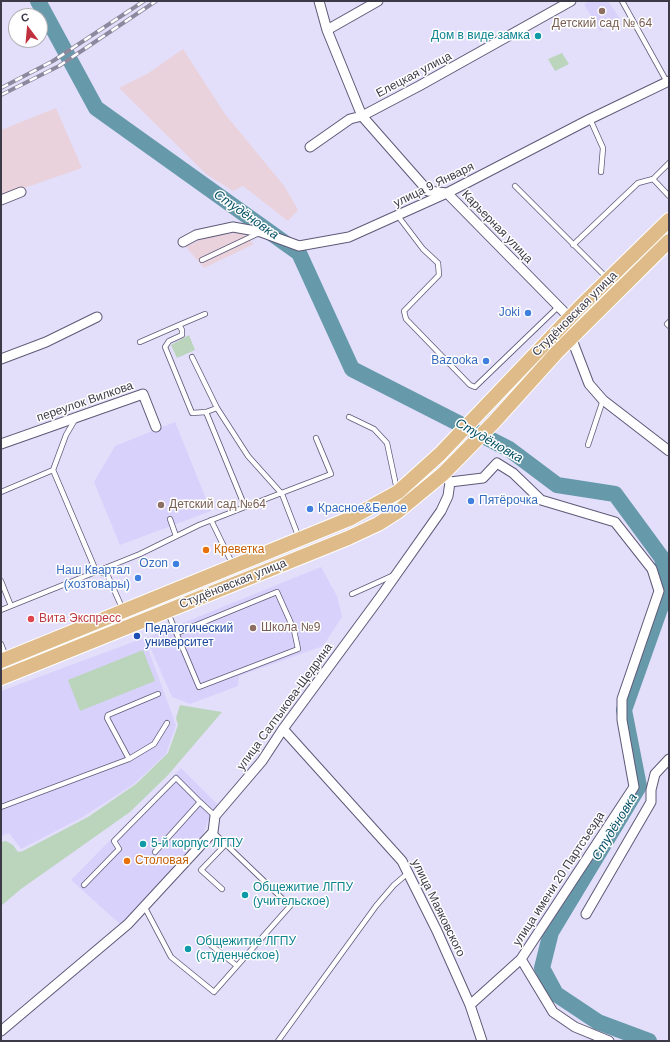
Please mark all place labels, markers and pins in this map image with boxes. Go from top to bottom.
marker: Детский сад № 64 [597,6,607,16]
place label: Детский сад № 64 [552,17,652,31]
place label: Дом в виде замка [431,29,530,43]
marker: Дом в виде замка [533,31,543,41]
place label: Joki [499,306,520,320]
marker: Joki [523,308,533,318]
place label: Bazooka [431,354,478,368]
marker: Bazooka [481,356,491,366]
place label: Пятёрочка [479,494,538,508]
marker: Пятёрочка [466,496,476,506]
place label: Детский сад №64 [169,498,266,512]
marker: Детский сад №64 [156,500,166,510]
place label: Красное&Белое [318,502,407,516]
marker: Красное&Белое [305,504,315,514]
place label: Креветка [214,543,265,557]
marker: Креветка [201,545,211,555]
place label: Ozon [139,557,168,571]
marker: Ozon [171,559,181,569]
place label: Наш Квартал (хозтовары) [56,564,130,592]
marker: Наш Квартал (хозтовары) [133,573,143,583]
place label: Вита Экспресс [39,612,121,626]
marker: Вита Экспресс [26,614,36,624]
place label: Школа №9 [261,621,320,635]
place label: Педагогический университет [145,622,233,650]
marker: Школа №9 [248,623,258,633]
marker: Педагогический университет [132,631,142,641]
place label: 5-й корпус ЛГПУ [151,837,243,851]
marker: 5-й корпус ЛГПУ [138,839,148,849]
place label: Столовая [135,854,189,868]
marker: Столовая [122,856,132,866]
place label: Общежитие ЛГПУ (учительское) [253,881,353,909]
marker: Общежитие ЛГПУ (учительское) [240,890,250,900]
place label: Общежитие ЛГПУ (студенческое) [196,935,296,963]
marker: Общежитие ЛГПУ (студенческое) [183,944,193,954]

